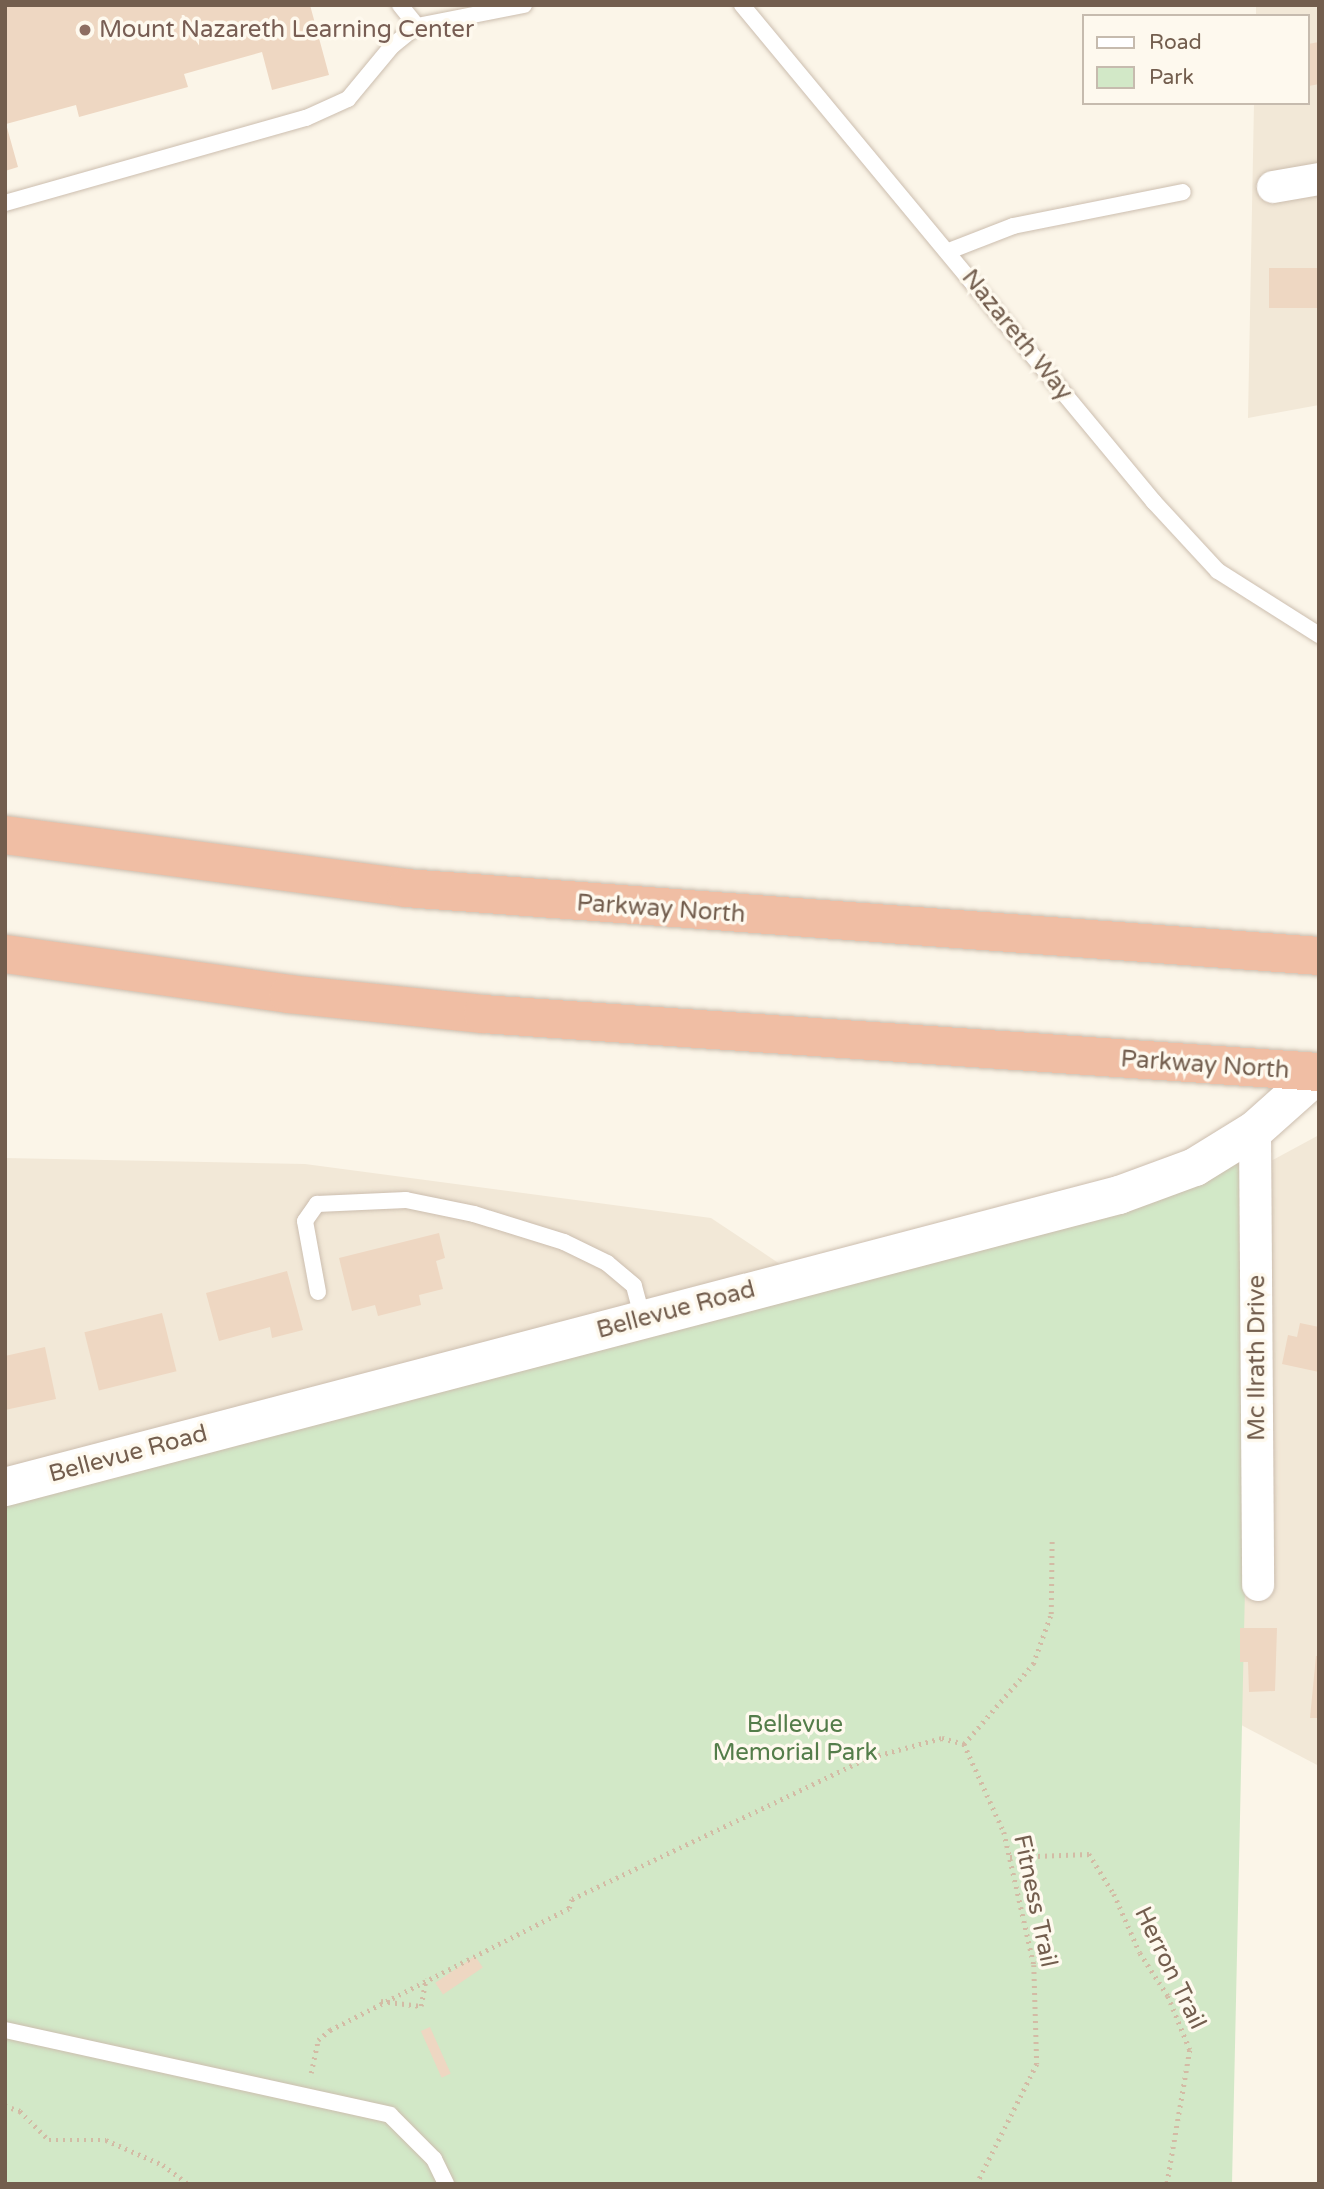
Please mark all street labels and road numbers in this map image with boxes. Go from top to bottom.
street label: Nazareth Way [955,264,1079,406]
street label: Parkway North [576,889,746,929]
street label: Parkway North [1120,1045,1290,1085]
street label: Bellevue Road [594,1275,758,1345]
street label: Mc Ilrath Drive [1243,1275,1271,1441]
street label: Bellevue Road [46,1419,210,1489]
street label: Fitness Trail [1007,1832,1063,1970]
street label: Herron Trail [1128,1902,1212,2034]

